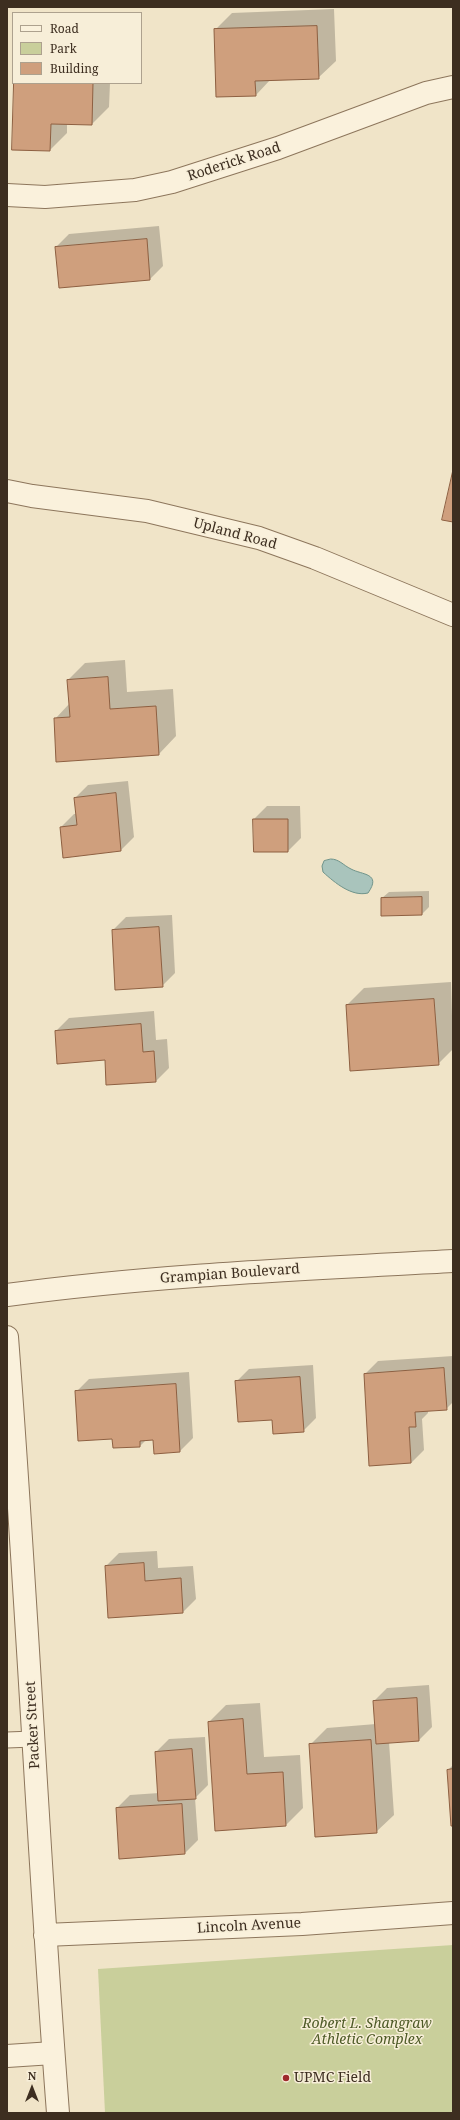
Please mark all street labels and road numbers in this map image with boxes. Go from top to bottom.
street label: Roderick Road [185,139,283,185]
street label: Upland Road [191,515,279,553]
street label: Grampian Boulevard [159,1261,301,1287]
street label: Packer Street [22,1681,44,1769]
street label: Lincoln Avenue [197,1915,301,1937]

